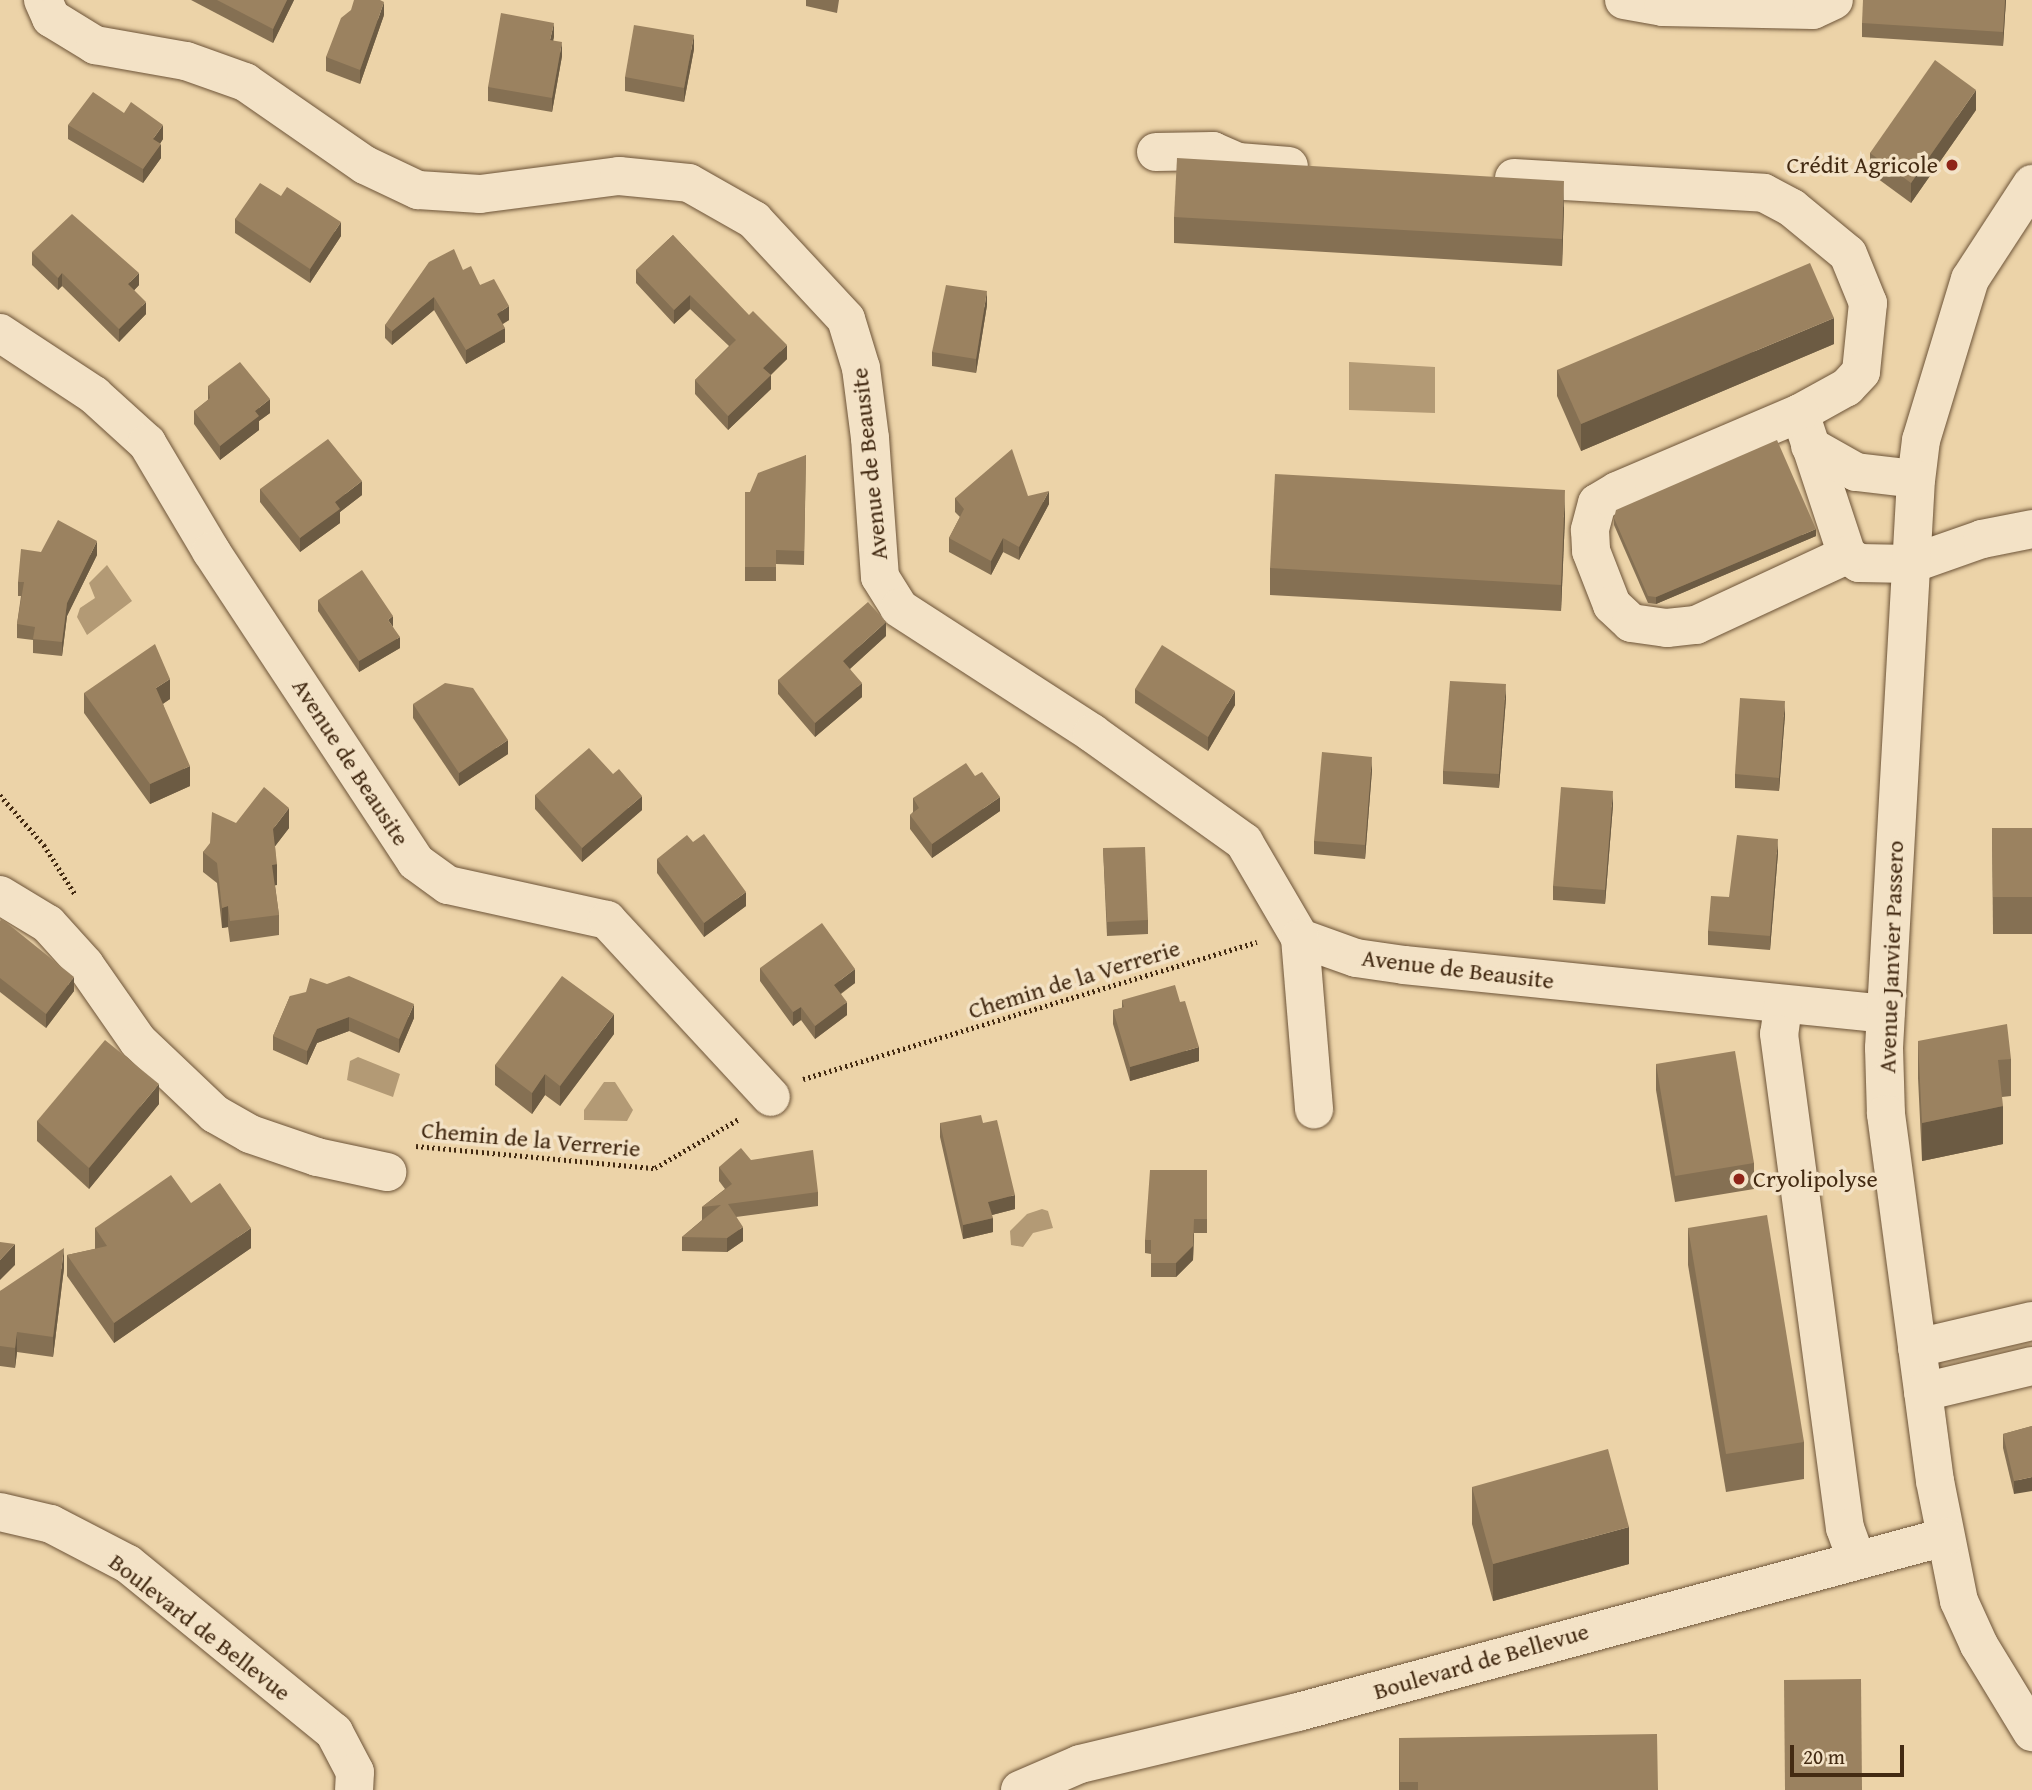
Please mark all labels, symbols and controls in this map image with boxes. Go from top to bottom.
place label: Crédit Agricole [1786,151,1938,179]
marker: Crédit Agricole [1944,157,1960,173]
street label: Avenue de Beausite [845,366,893,562]
street label: Avenue de Beausite [286,673,416,851]
street label: Avenue Janvier Passero [1873,840,1909,1074]
street label: Chemin de la Verrerie [965,933,1183,1025]
street label: Avenue de Beausite [1360,943,1556,995]
street label: Chemin de la Verrerie [420,1115,642,1163]
place label: Cryolipolyse [1753,1165,1878,1193]
marker: Cryolipolyse [1731,1171,1747,1187]
street label: Boulevard de Bellevue [103,1547,297,1707]
street label: Boulevard de Bellevue [1370,1616,1592,1706]
scale bar [1794,1730,1908,1774]
text: 20 m [1803,1741,1845,1772]

